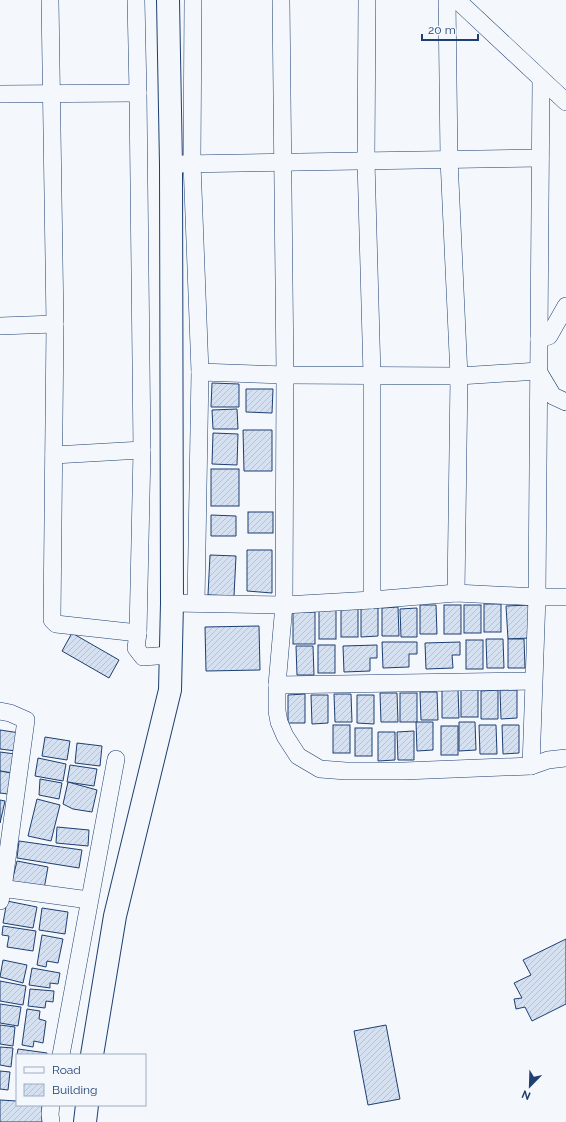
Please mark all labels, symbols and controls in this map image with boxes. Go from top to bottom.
scale bar [422,16,478,42]
text: 20 m [428,23,456,37]
legend [16,1054,146,1106]
text: Road [52,1063,81,1077]
north arrow [510,1066,550,1106]
text: Building [52,1083,98,1097]
text: N [520,1087,533,1102]

